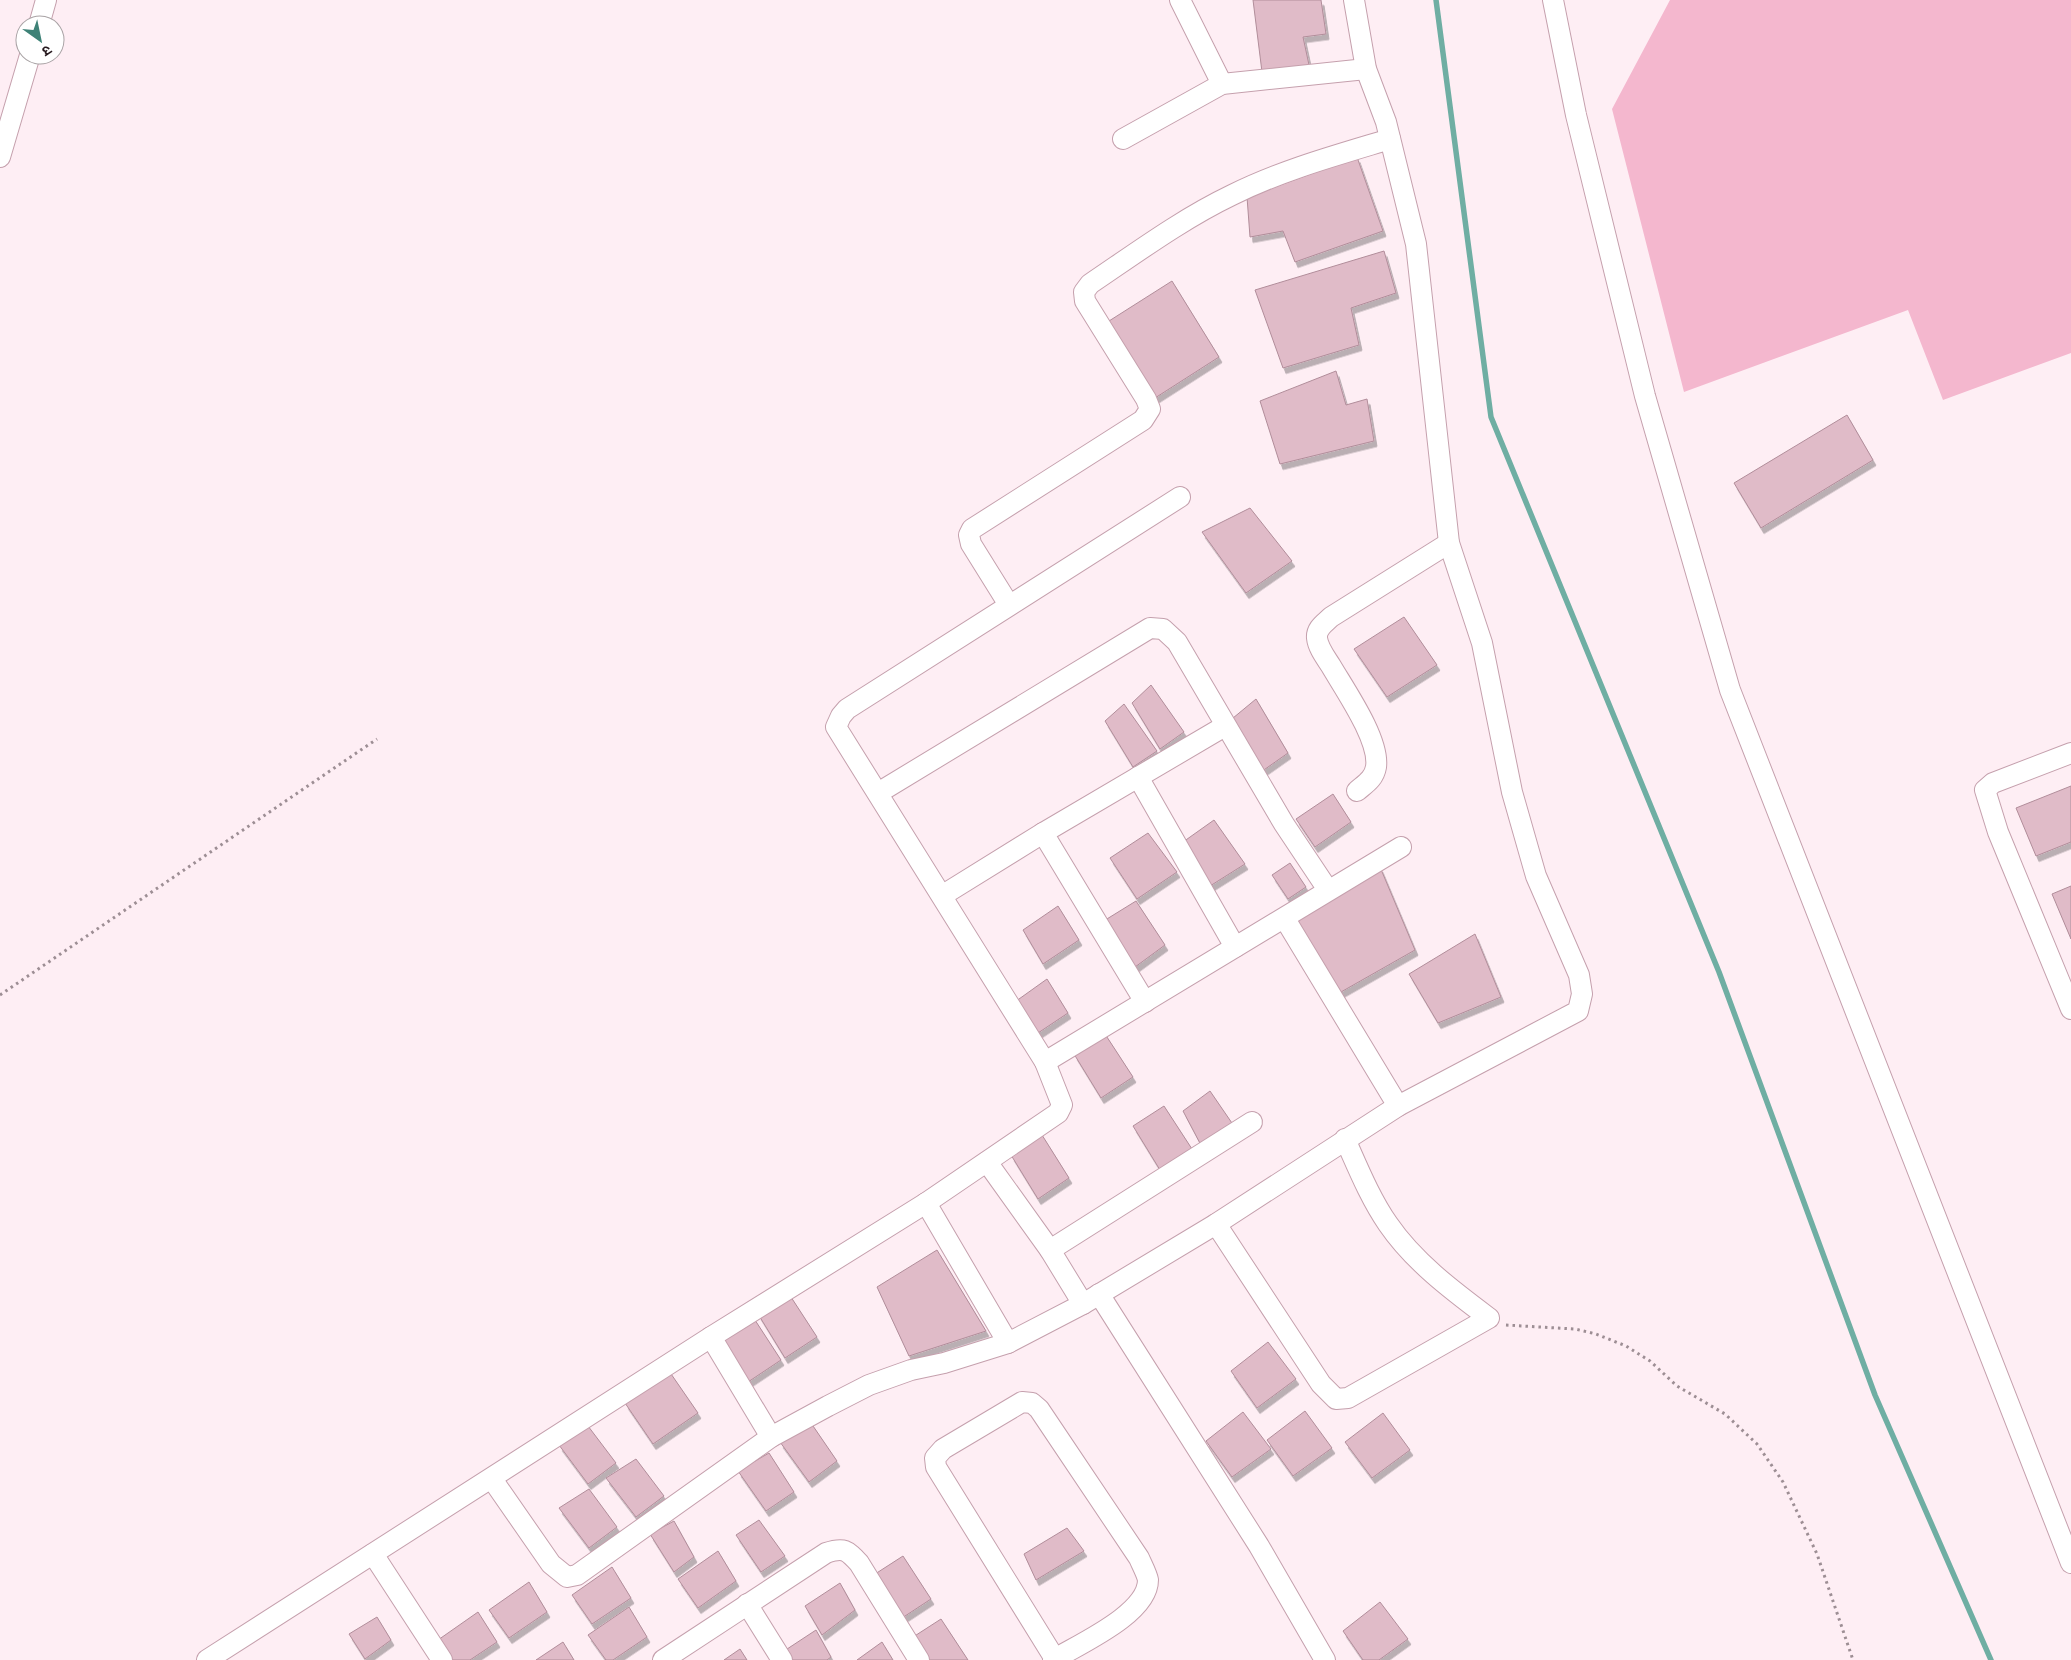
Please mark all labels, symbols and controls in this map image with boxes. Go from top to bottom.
north arrow [15,15,65,65]
text: उ [38,41,55,61]

